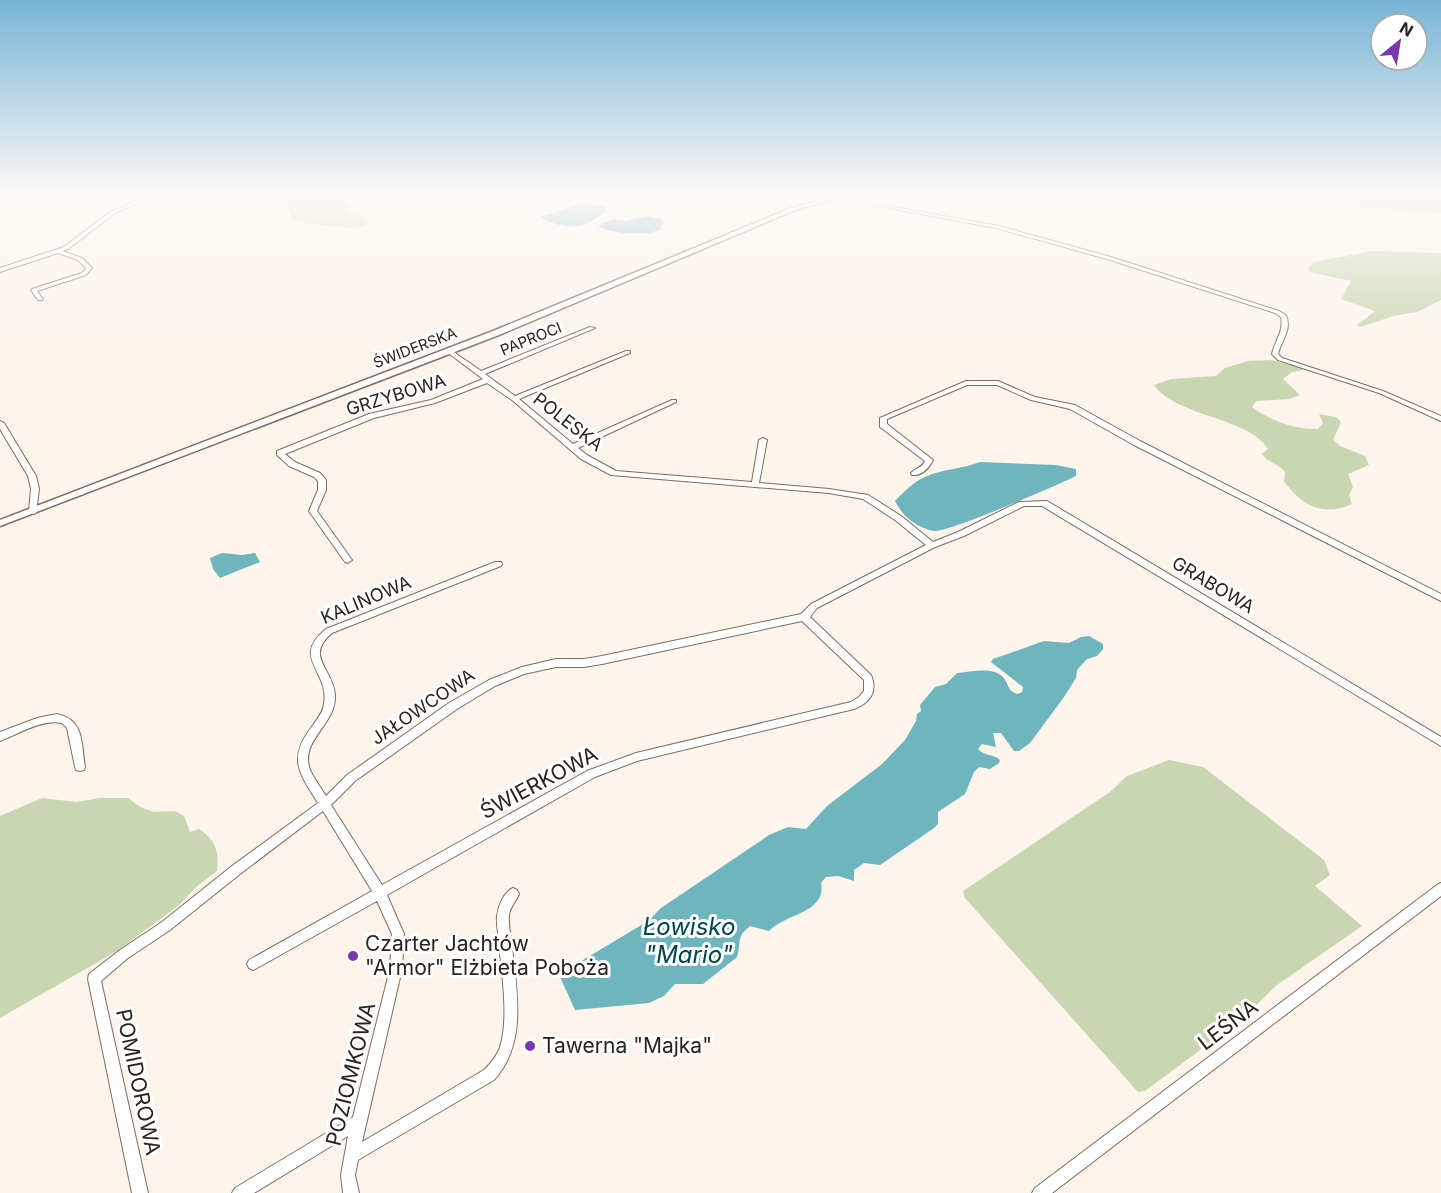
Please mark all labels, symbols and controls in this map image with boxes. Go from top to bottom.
north arrow [1369,12,1429,72]
text: N [1396,17,1417,41]
street label: PAPROCI [497,318,564,359]
street label: ŚWIDERSKA [370,323,459,372]
street label: GRZYBOWA [343,369,448,420]
street label: POLESKA [529,388,607,455]
street label: GRABOWA [1168,552,1258,617]
street label: KALINOWA [318,571,414,628]
street label: JAŁOWCOWA [367,664,478,749]
street label: ŚWIERKOWA [475,740,602,824]
water label: Łowisko "Mario" [643,912,735,969]
place label: Czarter Jachtów "Armor" Elżbieta Poboża [365,931,609,980]
marker: Czarter Jachtów "Armor" Elżbieta Poboża [346,949,360,963]
street label: LEŚNA [1192,993,1262,1055]
street label: POZIOMKOWA [321,1000,380,1148]
street label: POMIDOROWA [111,1006,166,1157]
place label: Tawerna "Majka" [542,1033,712,1058]
marker: Tawerna "Majka" [523,1039,537,1053]

